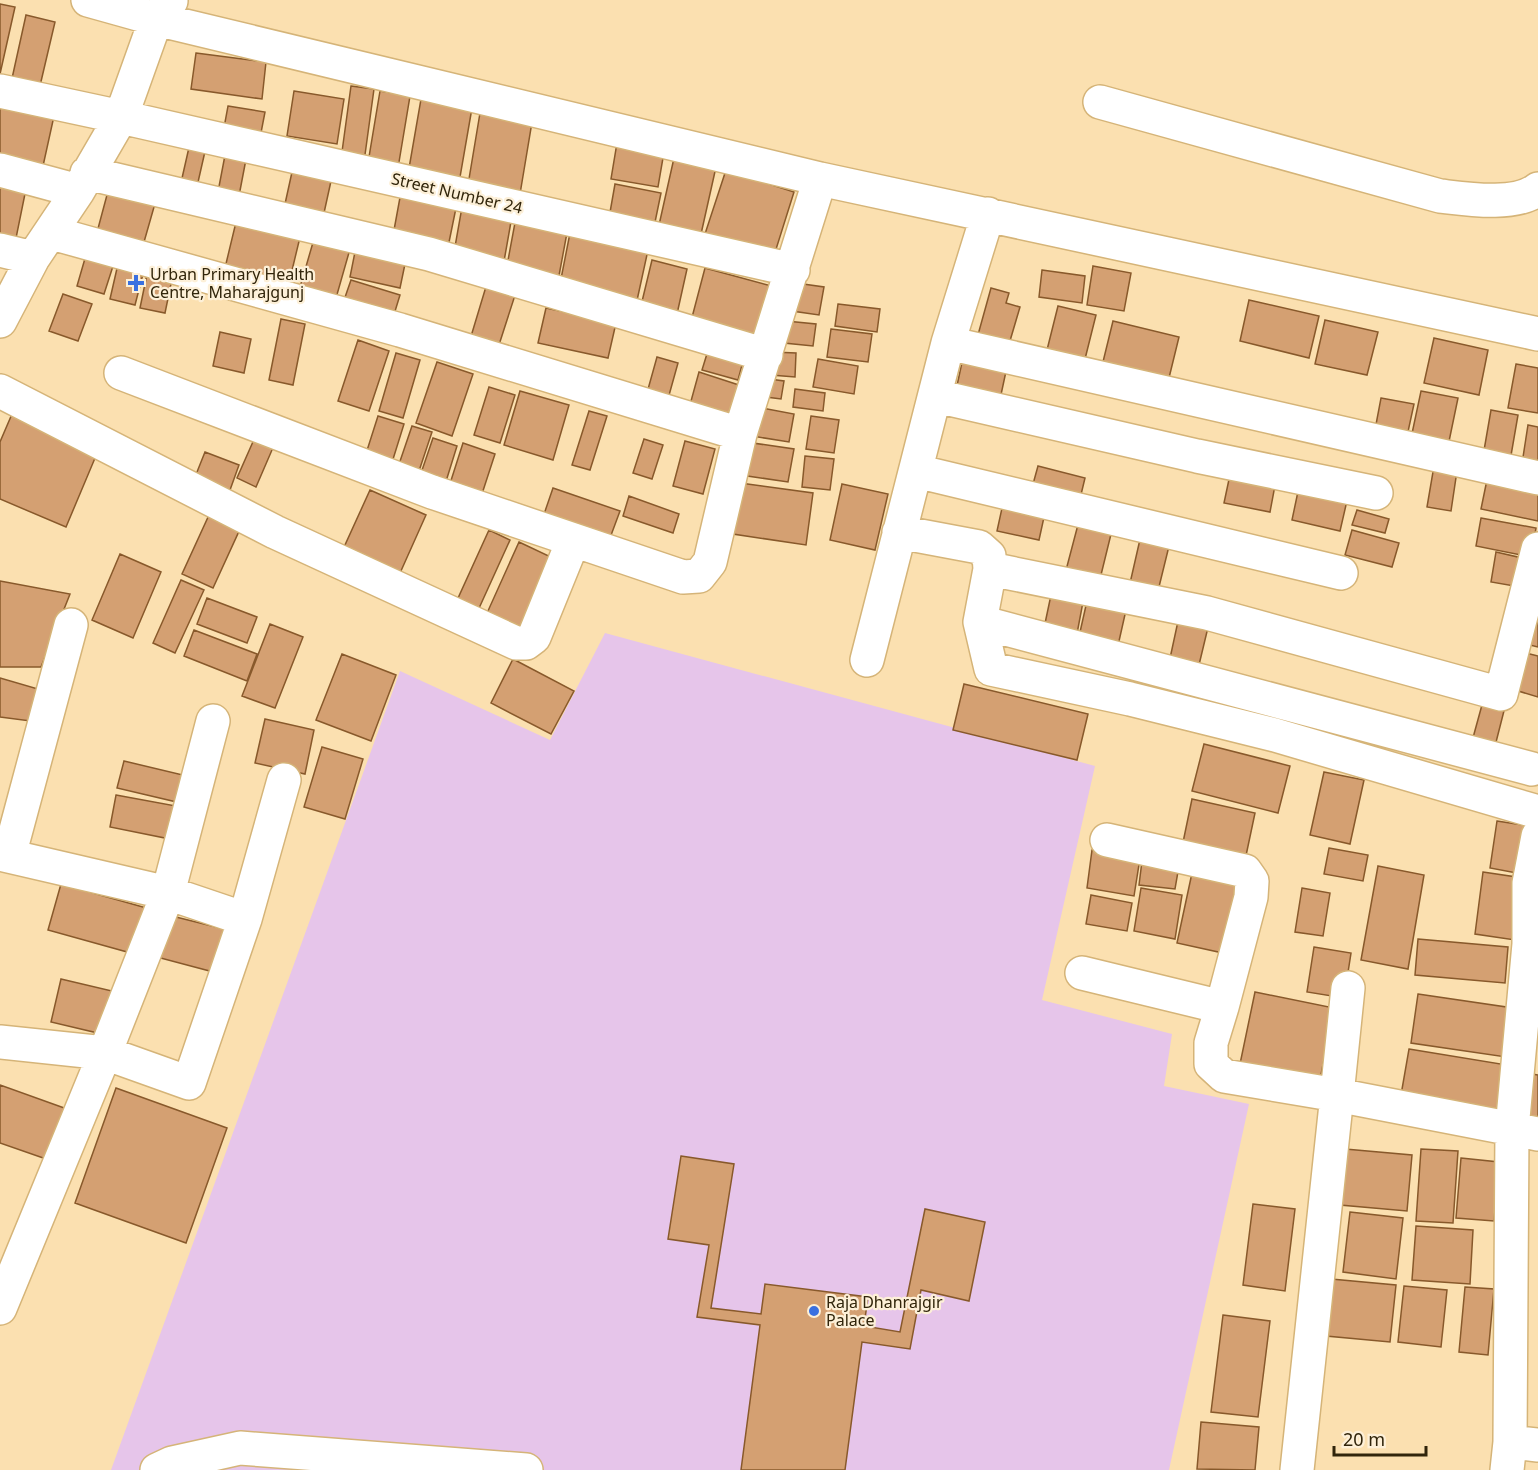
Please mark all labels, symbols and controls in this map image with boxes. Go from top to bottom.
street label: Street Number 24 [389,167,525,219]
place label: Urban Primary Health Centre, Maharajgunj [150,263,314,303]
marker: Urban Primary Health Centre, Maharajgunj [127,274,145,292]
place label: Raja Dhanrajgir Palace [826,1291,943,1331]
marker: Raja Dhanrajgir Palace [807,1304,821,1318]
scale bar [1334,1419,1426,1457]
text: 20 m [1343,1427,1385,1451]

